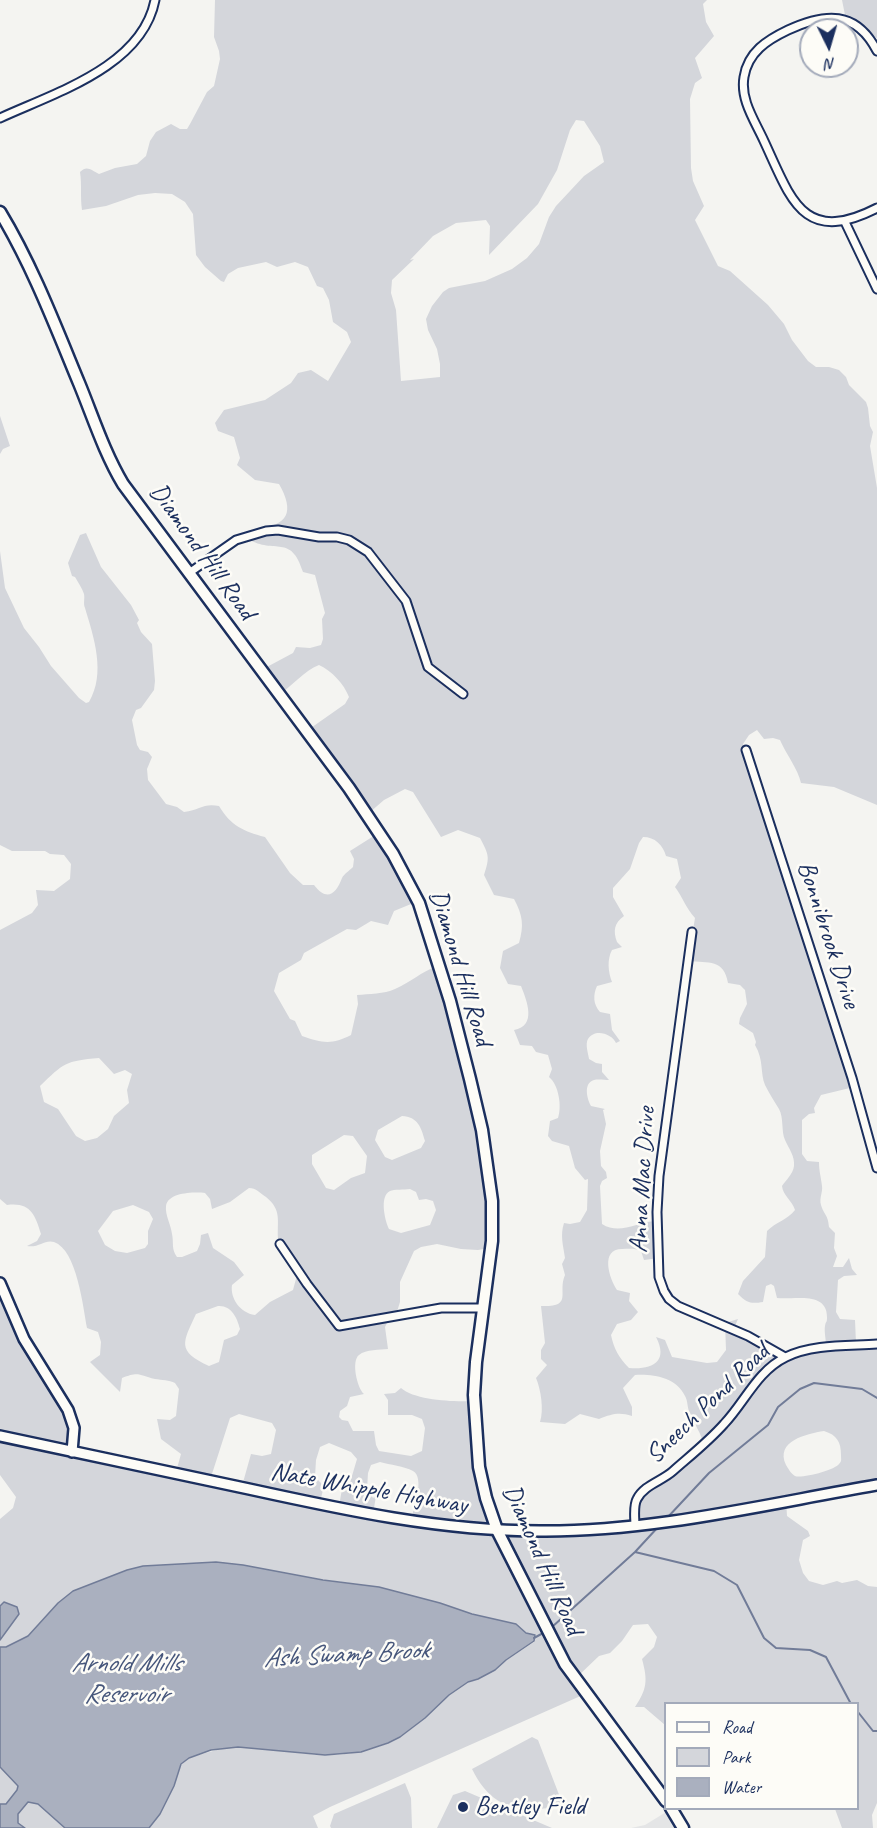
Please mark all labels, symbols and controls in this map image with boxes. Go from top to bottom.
north arrow [799,18,859,78]
text: N [825,54,836,74]
street label: Diamond Hill Road [142,478,262,626]
street label: Bonnibrook Drive [790,858,866,1012]
street label: Diamond Hill Road [422,886,498,1050]
street label: Anna Mac Drive [624,1106,662,1254]
street label: Sneech Pond Road [640,1337,776,1471]
street label: Nate Whipple Highway [268,1456,470,1522]
street label: Diamond Hill Road [495,1480,589,1640]
water label: Ash Swamp Brook [263,1634,429,1676]
water label: Arnold Mills Reservoir [71,1648,181,1711]
legend [664,1702,859,1810]
text: Road [722,1716,752,1738]
text: Park [722,1746,751,1768]
text: Water [722,1776,761,1798]
place label: Bentley Field [475,1791,585,1823]
marker: Bentley Field [456,1800,470,1814]

